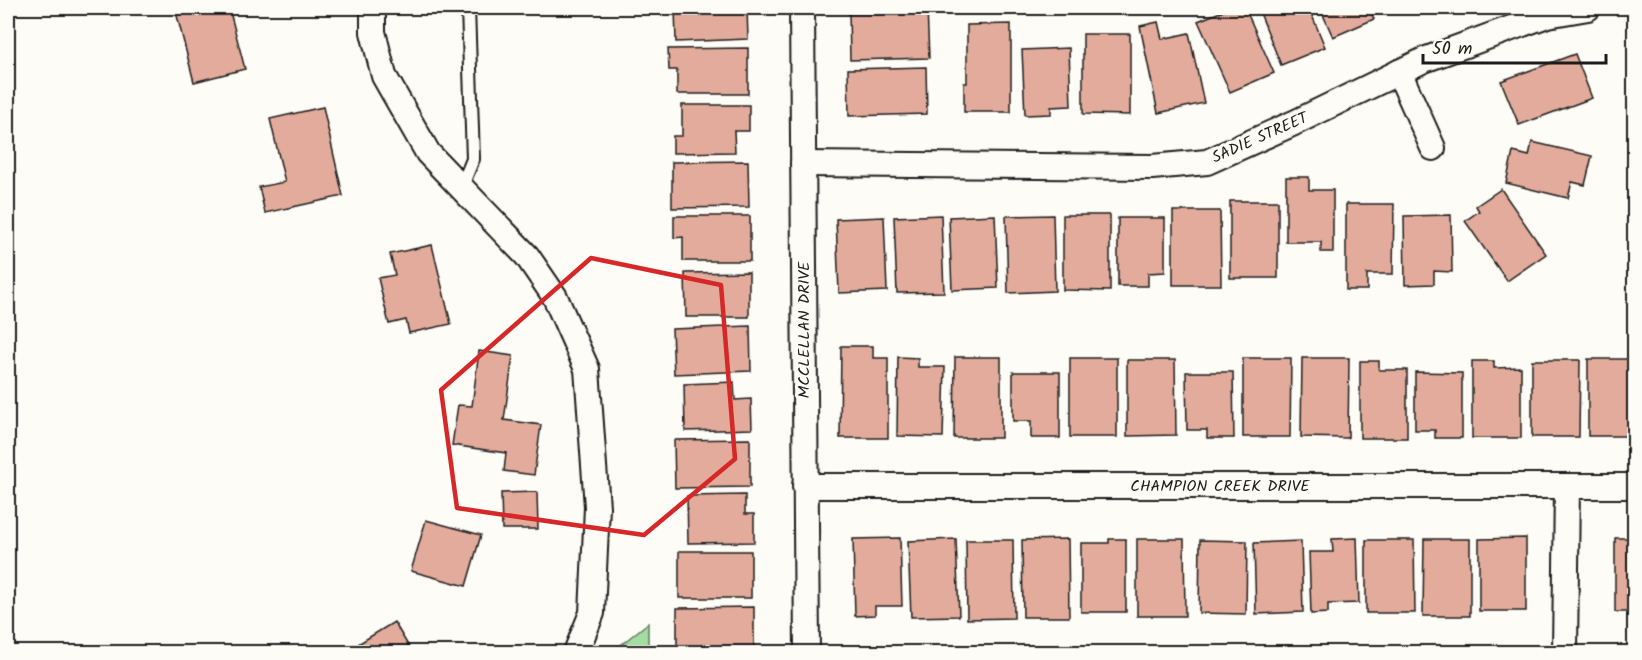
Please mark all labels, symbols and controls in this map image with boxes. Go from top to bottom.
scale bar [1423,27,1606,65]
text: 50 m [1432,35,1472,64]
street label: SADIE STREET [1208,105,1313,170]
street label: MCCLELLAN DRIVE [792,261,817,398]
street label: CHAMPION CREEK DRIVE [1130,474,1310,499]

